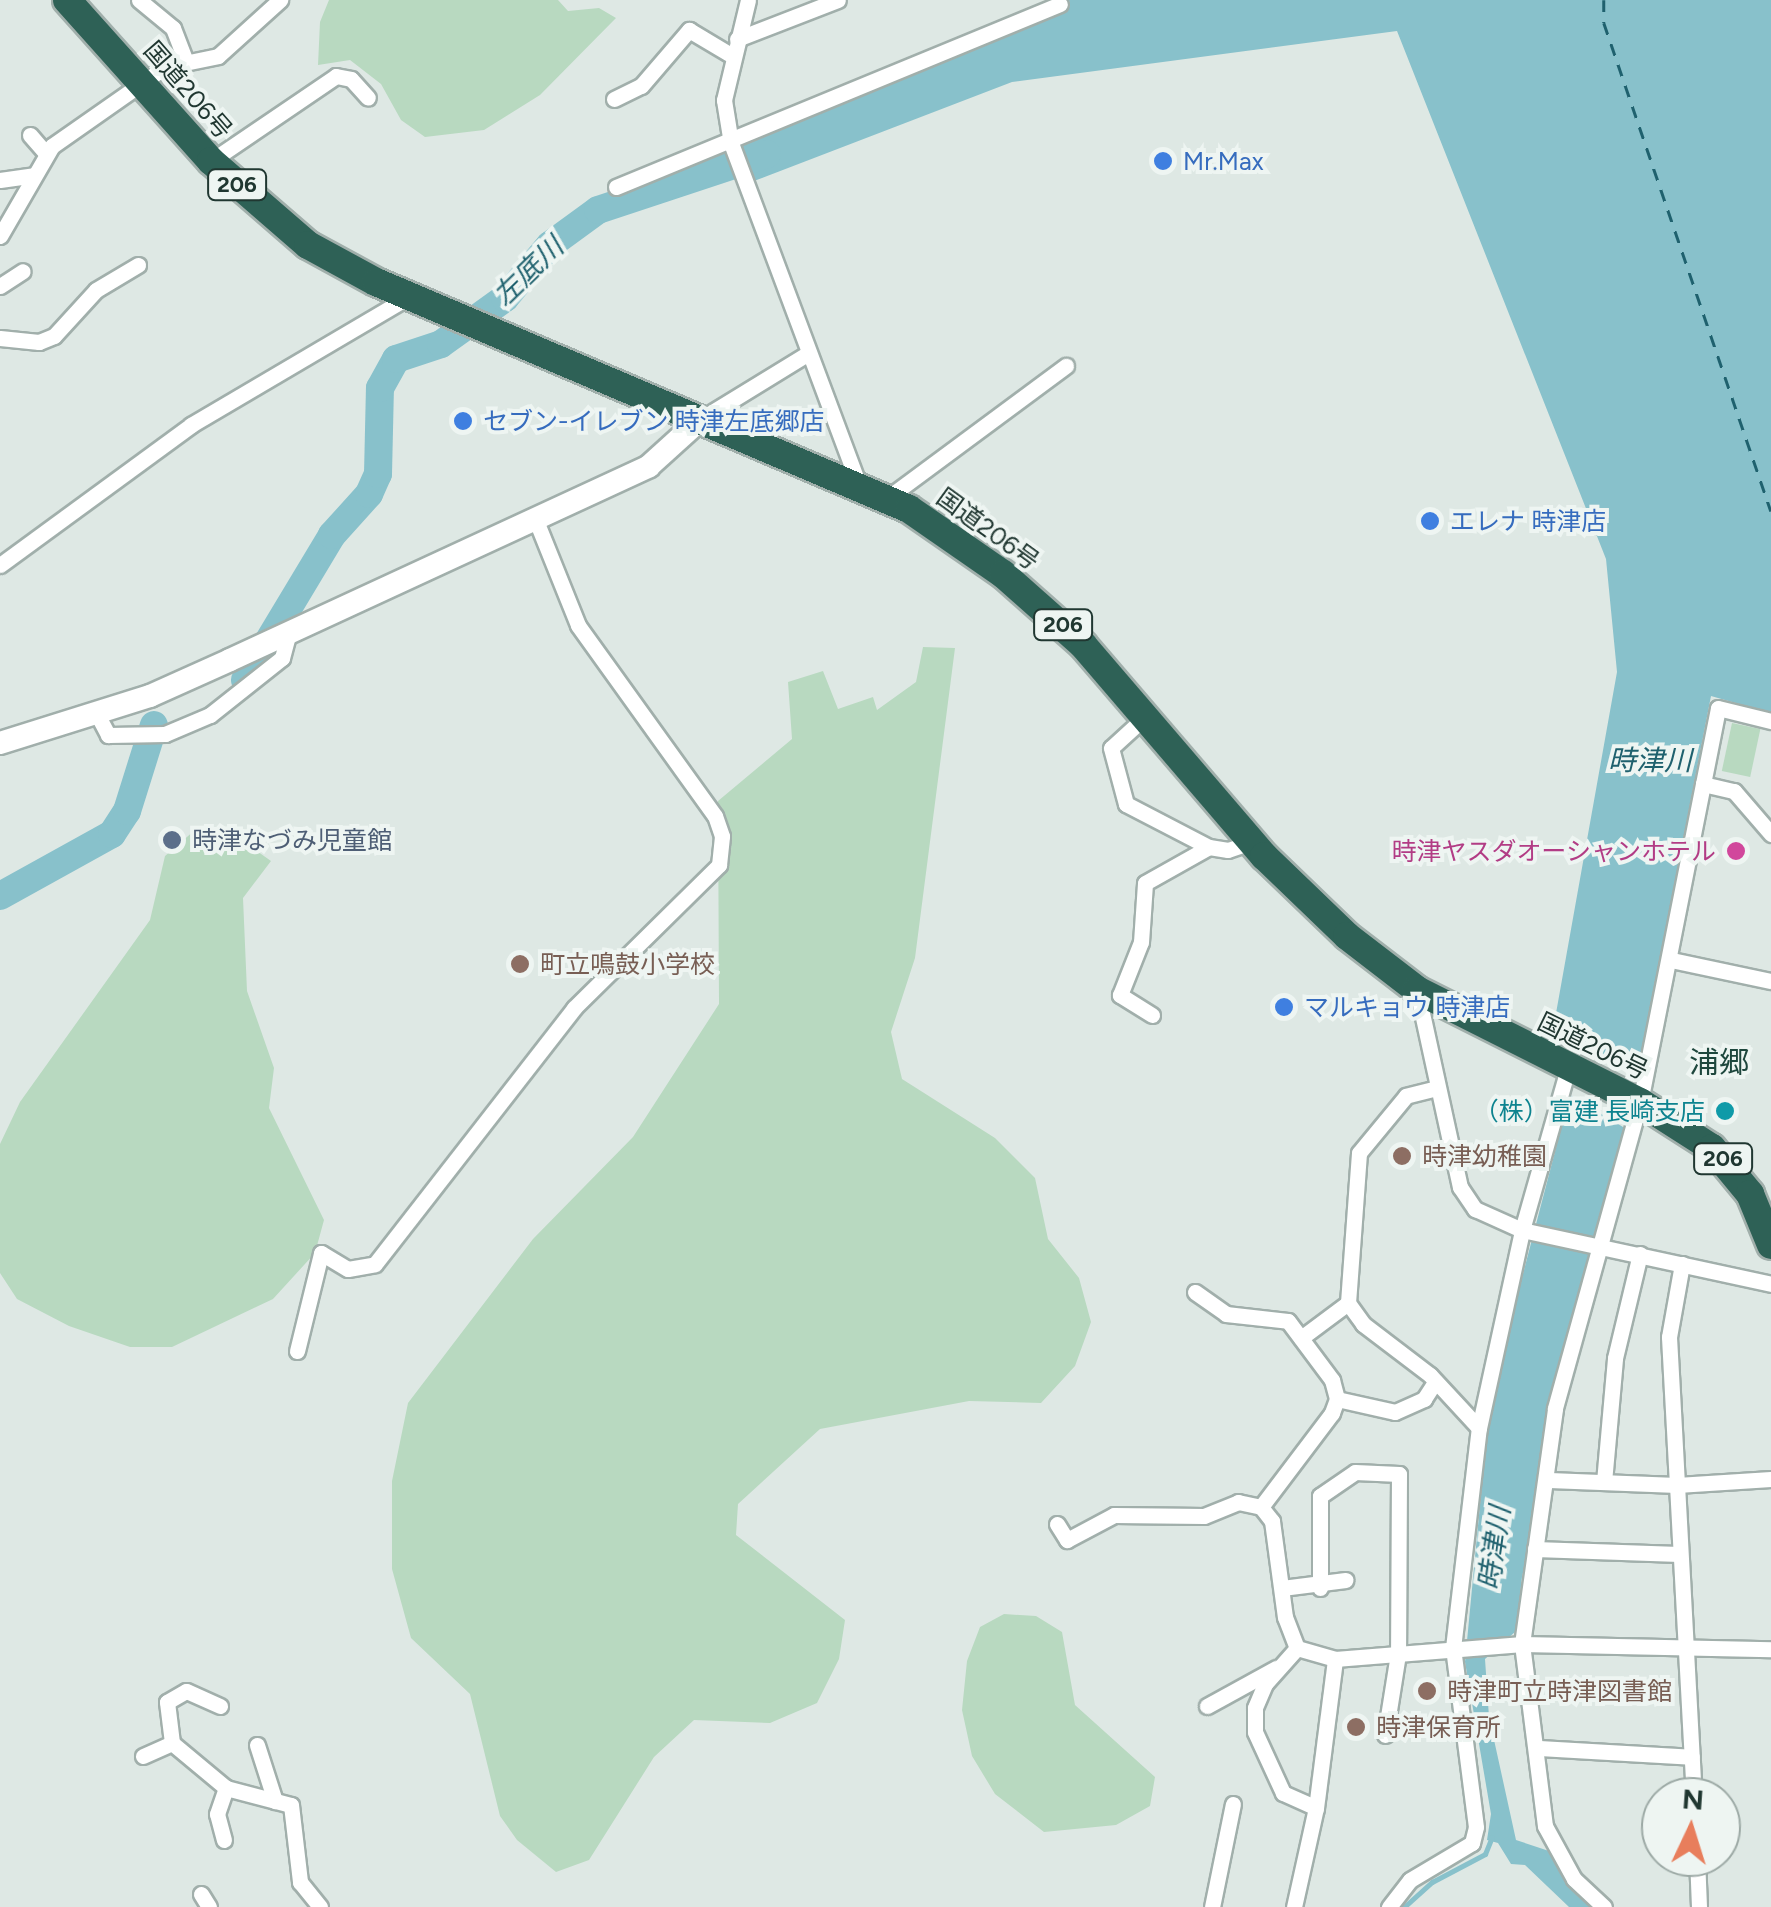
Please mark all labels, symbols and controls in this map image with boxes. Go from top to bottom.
street label: 国道206号 [138,35,238,145]
place label: Mr.Max [1183,146,1264,176]
marker: Mr.Max [1152,150,1174,172]
road number: 206 [207,168,267,202]
water label: 左底川 [486,230,570,312]
place label: セブン-イレブン 時津左底郷店 [483,406,825,436]
marker: セブン-イレブン 時津左底郷店 [452,410,474,432]
street label: 国道206号 [931,482,1045,576]
place label: エレナ 時津店 [1450,506,1606,536]
marker: エレナ 時津店 [1419,510,1441,532]
road number: 206 [1033,608,1093,642]
water label: 時津川 [1608,743,1692,777]
place label: 時津なづみ児童館 [192,825,392,855]
marker: 時津なづみ児童館 [161,829,183,851]
place label: 時津ヤスダオーシャンホテル [1391,836,1716,866]
marker: 時津ヤスダオーシャンホテル [1725,840,1747,862]
place label: 町立鳴鼓小学校 [540,949,715,979]
marker: 町立鳴鼓小学校 [509,953,531,975]
place label: マルキョウ 時津店 [1304,992,1510,1022]
marker: マルキョウ 時津店 [1273,996,1295,1018]
street label: 国道206号 [1533,1006,1653,1086]
district label: 浦郷 [1689,1045,1749,1081]
place label: （株）富建 長崎支店 [1474,1096,1705,1126]
marker: （株）富建 長崎支店 [1714,1100,1736,1122]
place label: 時津幼稚園 [1422,1141,1547,1171]
road number: 206 [1693,1142,1753,1176]
marker: 時津幼稚園 [1391,1145,1413,1167]
water label: 時津川 [1472,1504,1516,1592]
place label: 時津町立時津図書館 [1447,1676,1672,1706]
marker: 時津町立時津図書館 [1416,1680,1438,1702]
place label: 時津保育所 [1376,1712,1501,1742]
marker: 時津保育所 [1345,1716,1367,1738]
north arrow [1641,1777,1741,1877]
text: N [1681,1781,1705,1817]

